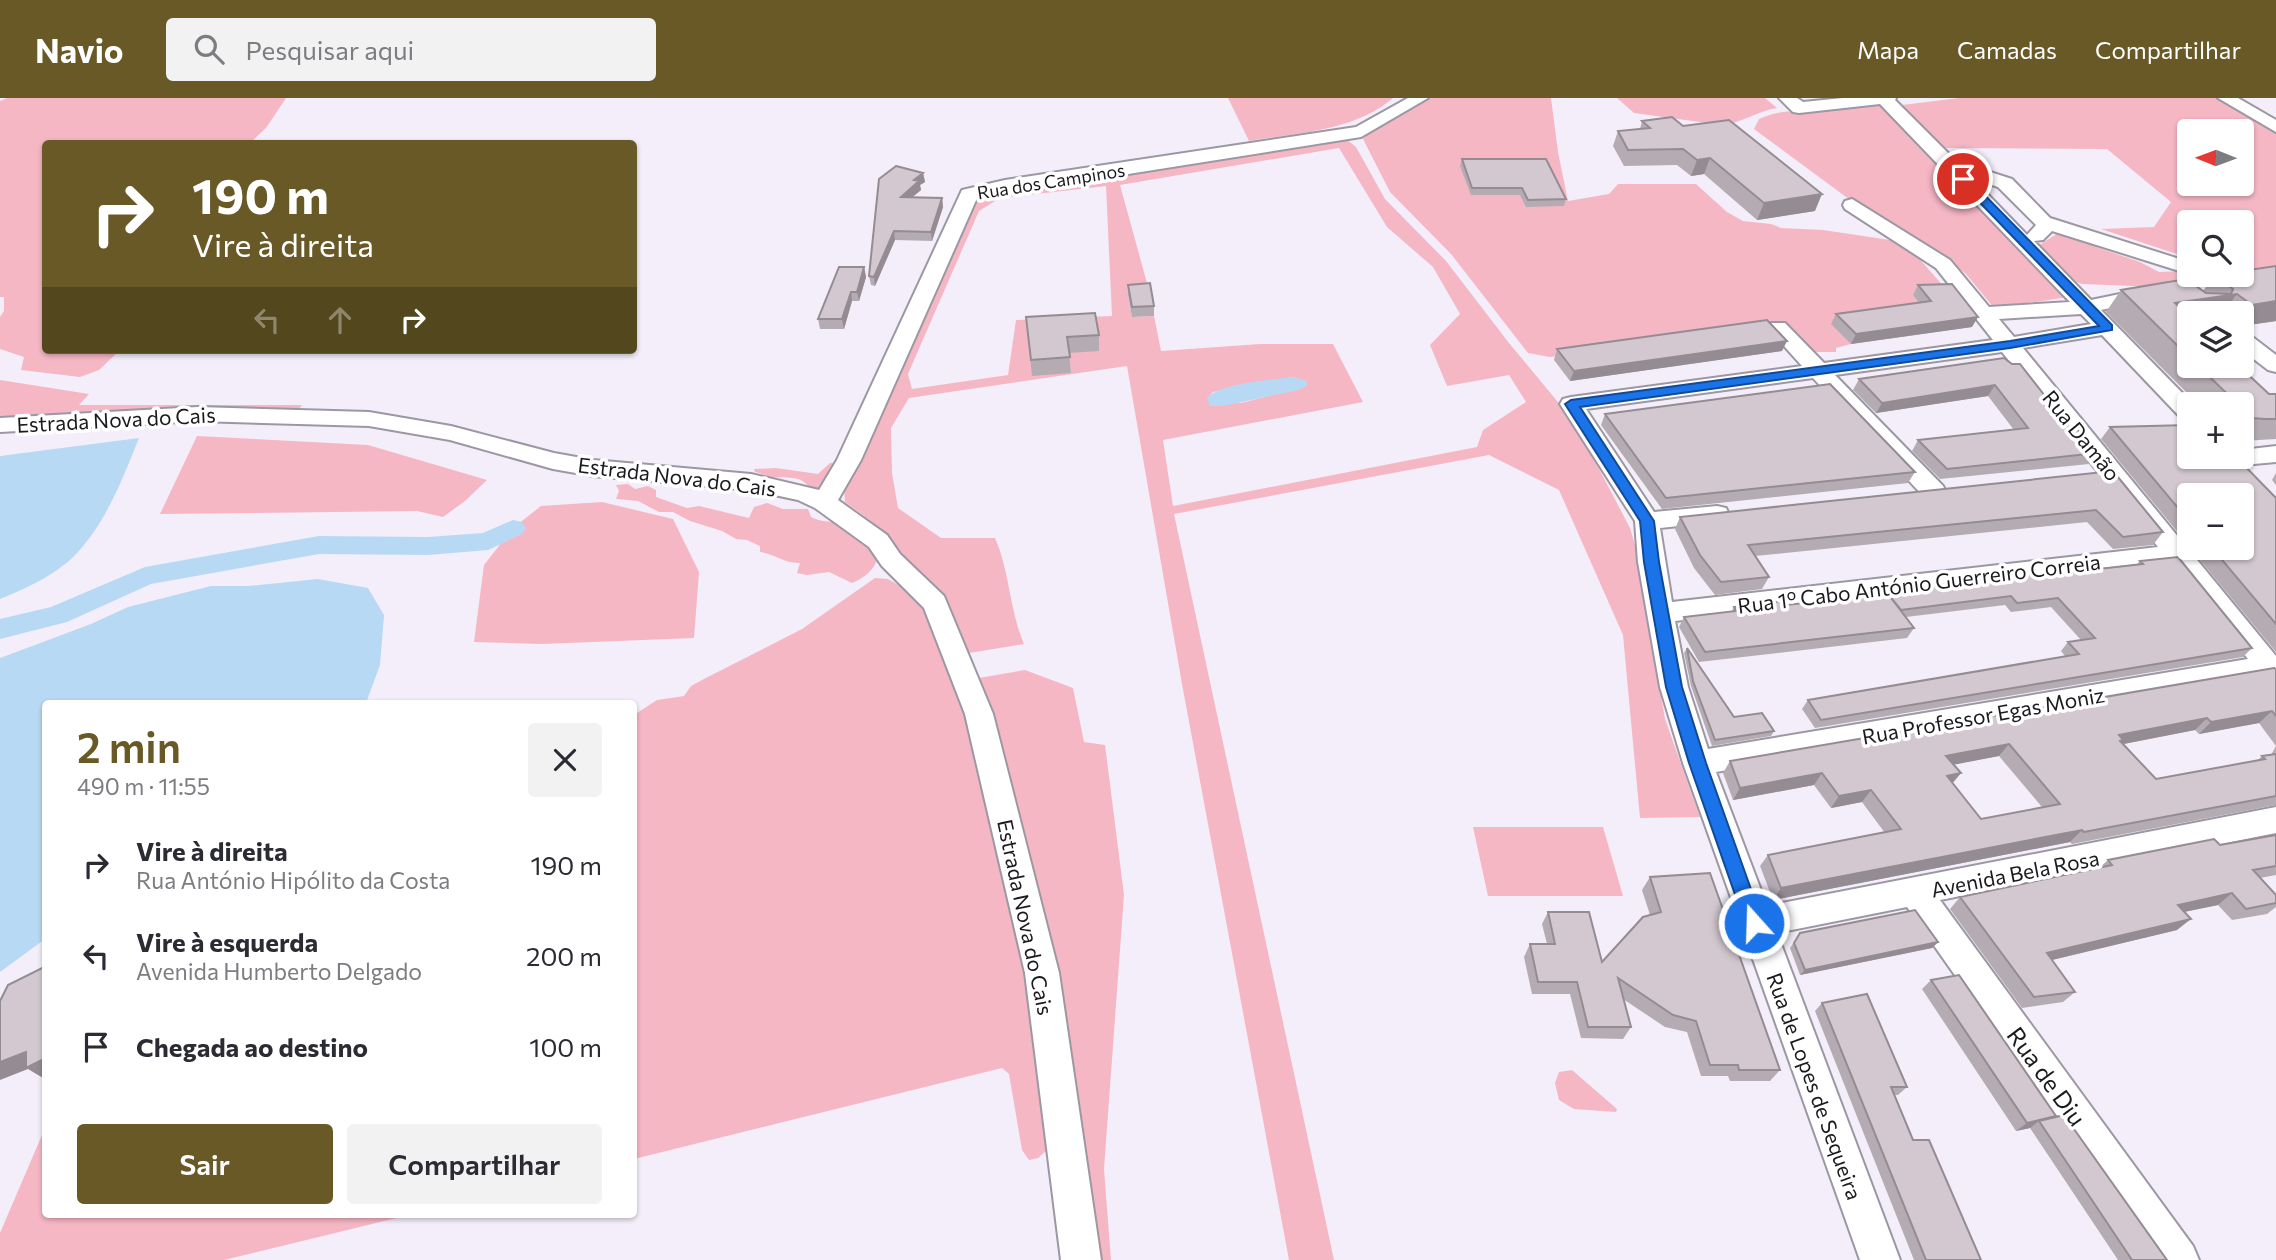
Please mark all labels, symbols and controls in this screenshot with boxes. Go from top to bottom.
search box [166,18,656,81]
text: Navio [35,29,124,70]
icon: search [190,30,228,68]
text: Pesquisar aqui [246,34,414,65]
text: Mapa [1857,35,1919,64]
text: Camadas [1957,35,2057,64]
text: Compartilhar [2095,35,2241,64]
north arrow [2177,119,2254,196]
map controls [2177,119,2254,560]
pin [1933,149,1993,209]
street label: Rua dos Campinos [976,158,1126,204]
icon: arrive [1944,160,1982,198]
text: 190 m [192,164,329,224]
icon: right [77,168,168,259]
button: search [2177,210,2254,287]
text: Vire à direita [192,224,374,264]
icon: left [248,301,286,339]
icon: ahead [321,301,359,339]
icon: right [394,301,432,339]
button: layers [2177,301,2254,378]
street label: Rua Damão [2038,385,2126,485]
button: + [2177,392,2254,469]
street label: Estrada Nova do Cais [16,401,216,437]
street label: Estrada Nova do Cais [577,451,777,501]
button: − [2177,483,2254,560]
street label: Rua 1º Cabo António Guerreiro Correia [1736,548,2102,618]
street label: Rua Professor Egas Moniz [1860,681,2106,749]
text: 2 min [77,720,181,772]
button: close [528,723,602,797]
text: 490 m · 11:55 [77,772,210,800]
street label: Estrada Nova do Cais [993,817,1059,1017]
text: Vire à direita [136,835,288,866]
street label: Avenida Bela Rosa [1929,844,2101,902]
icon: right [77,846,115,884]
text: 190 m [530,849,602,880]
text: Rua António Hipólito da Costa [136,866,450,894]
position arrow [1717,886,1791,960]
text: Vire à esquerda [136,926,318,957]
icon: left [77,937,115,975]
text: 200 m [526,940,602,971]
text: Avenida Humberto Delgado [136,957,422,985]
street label: Rua de Lopes de Sequeira [1762,969,1868,1203]
street label: Rua de Diu [2002,1021,2092,1131]
icon: arrive [77,1028,115,1066]
text: Chegada ao destino [136,1031,368,1062]
text: 100 m [529,1031,602,1062]
button: Sair [77,1124,333,1204]
button: Compartilhar [347,1124,602,1204]

